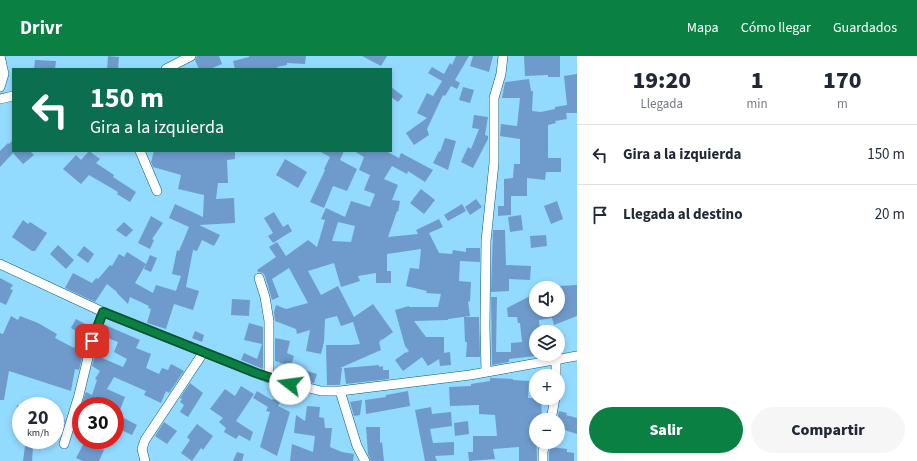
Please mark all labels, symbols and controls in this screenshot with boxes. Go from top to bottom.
text: Drivr [20,15,62,42]
text: Mapa [687,18,719,38]
text: Cómo llegar [741,18,811,38]
text: Guardados [833,18,897,38]
text: 19:20 [632,63,691,98]
text: 1 [751,63,764,98]
text: 170 [823,63,862,98]
text: 150 m [90,78,164,118]
icon: left [24,84,76,136]
text: Llegada [640,95,683,113]
text: min [747,95,768,113]
text: m [837,95,848,113]
text: Gira a la izquierda [90,115,224,140]
icon: left [589,144,611,166]
text: Gira a la izquierda [623,144,742,165]
text: 150 m [867,144,905,165]
icon: arrive [589,204,611,226]
text: Llegada al destino [623,204,743,225]
text: 20 m [875,204,905,225]
map controls [529,281,565,449]
button: sound [529,281,565,317]
pin [75,324,109,358]
button: layers [529,325,565,361]
icon: arrive [81,330,103,352]
position arrow [269,363,311,405]
button: + [529,369,565,405]
speed limit sign: 30 [72,397,124,449]
text: 20 [27,404,49,432]
button: Salir [589,407,743,453]
button: Compartir [751,407,905,453]
button: − [529,413,565,449]
text: km/h [27,426,49,440]

